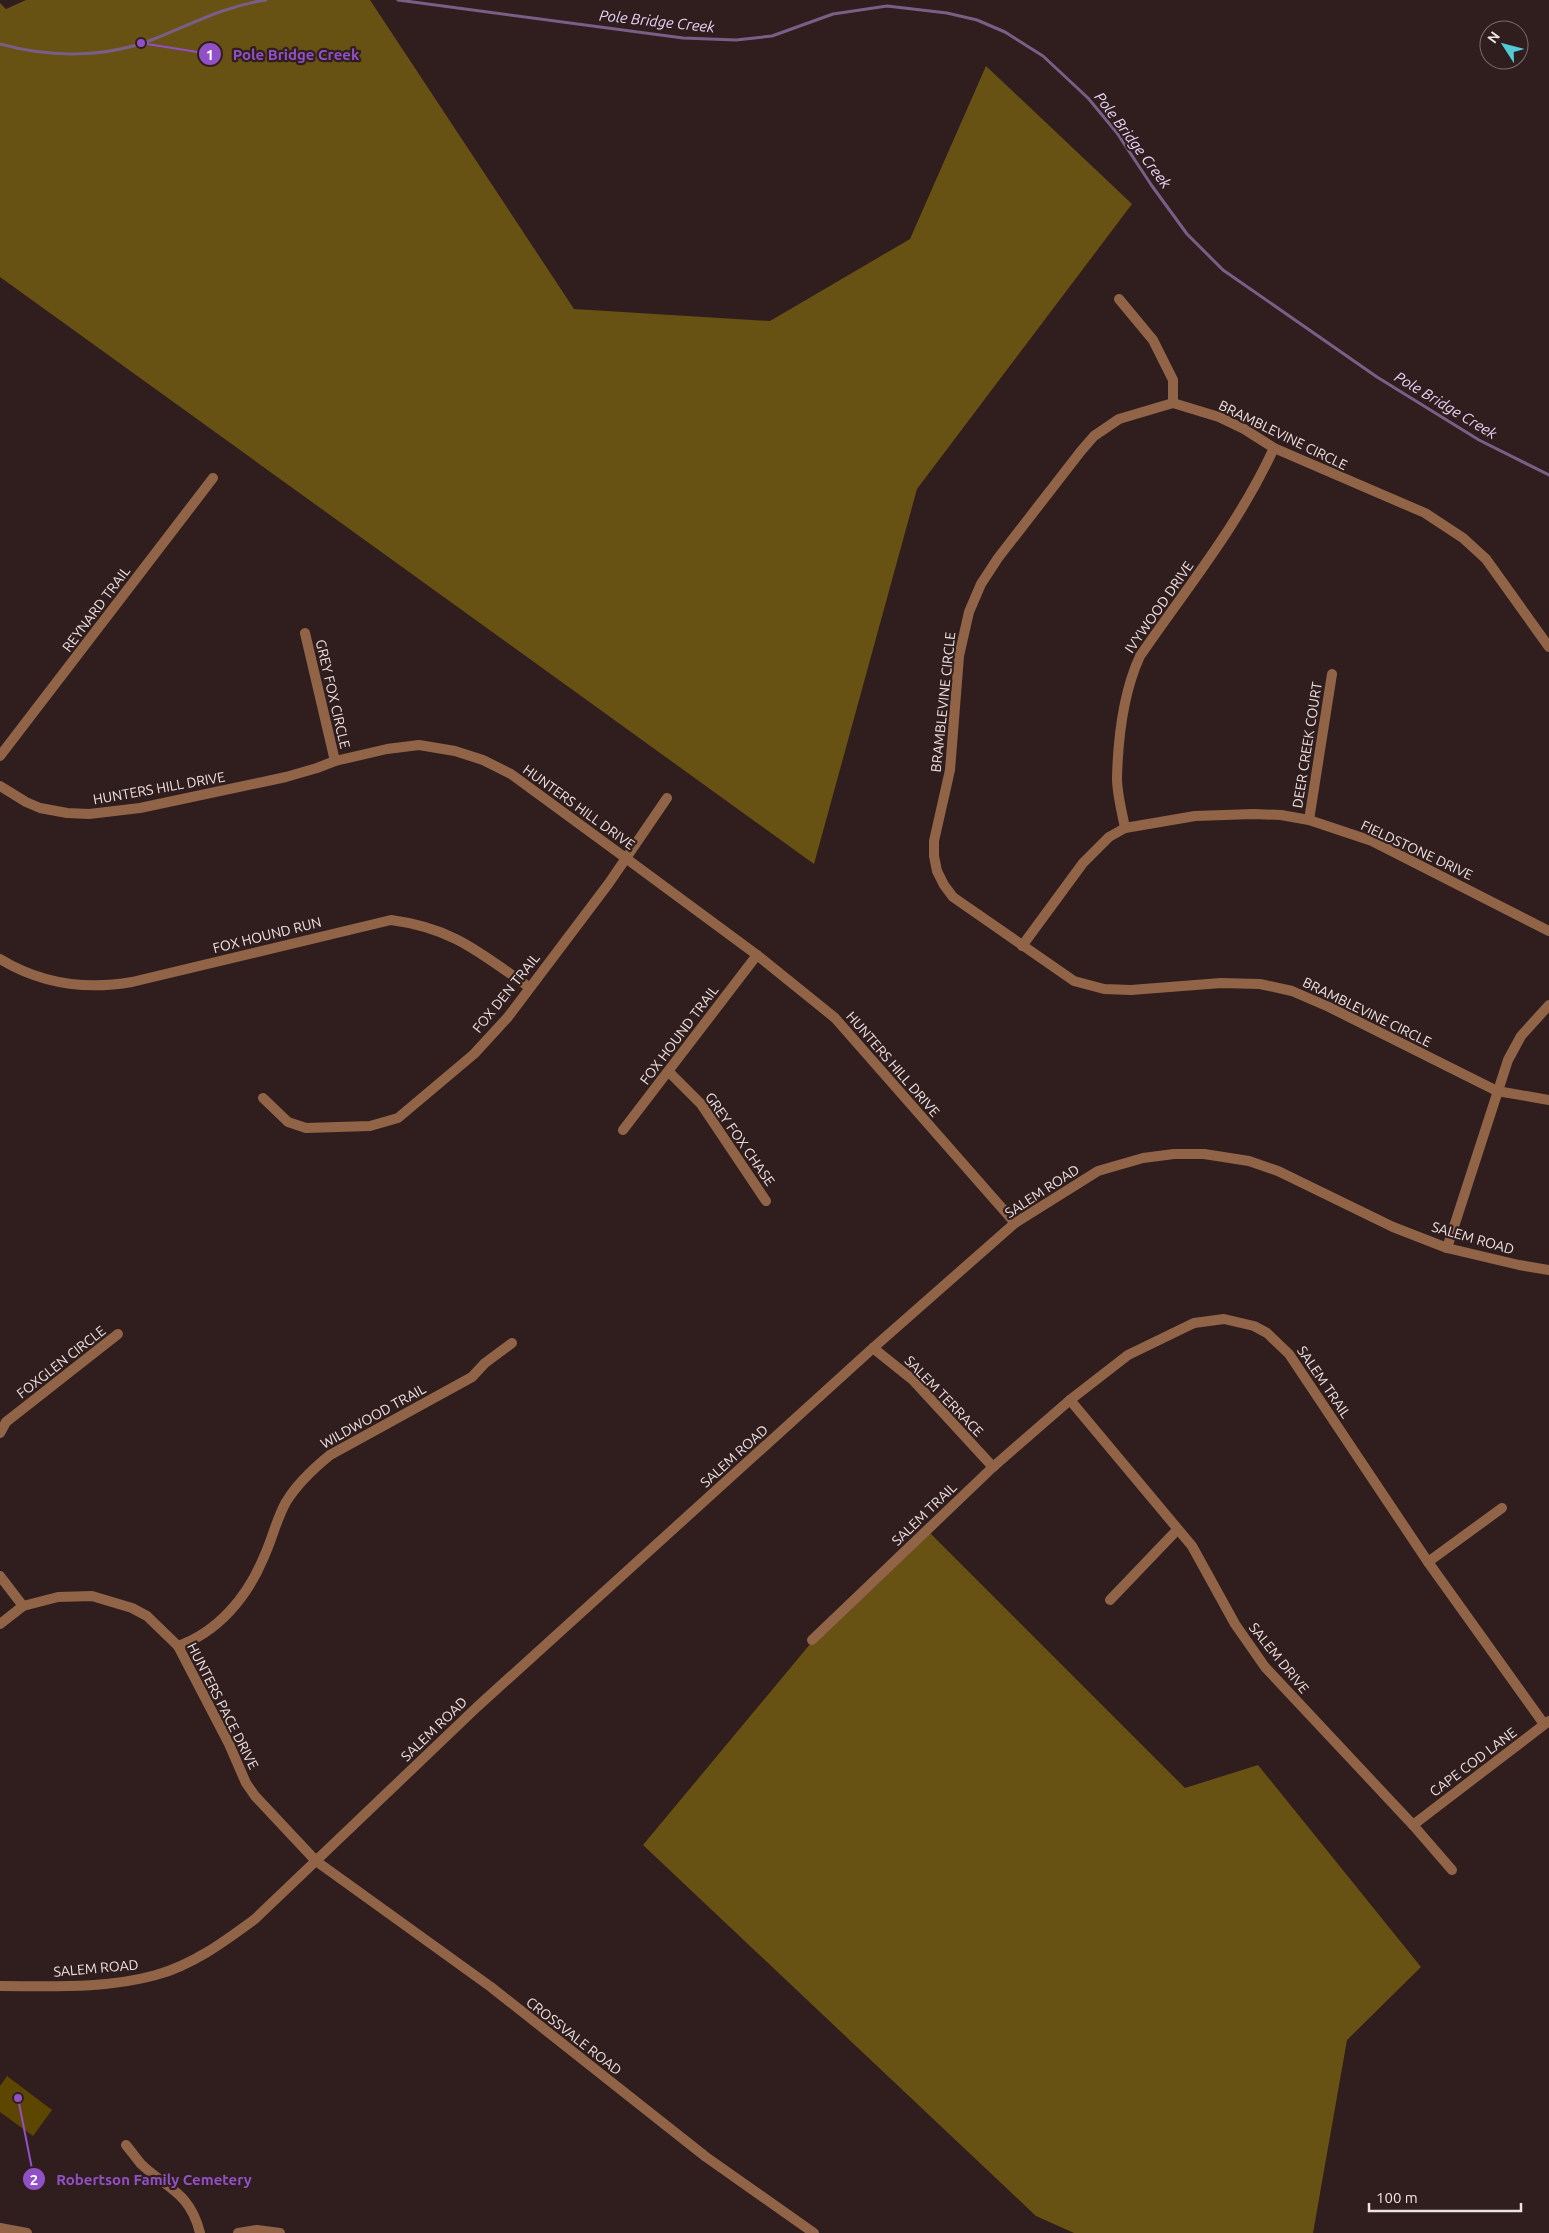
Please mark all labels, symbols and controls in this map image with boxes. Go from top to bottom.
water label: Pole Bridge Creek [598,6,716,36]
north arrow [1479,20,1529,70]
text: N [1484,28,1503,46]
callout: Pole Bridge Creek [198,39,370,69]
text: 1 [206,46,214,63]
text: Pole Bridge Creek [233,46,360,63]
water label: Pole Bridge Creek [1091,88,1175,192]
water label: Pole Bridge Creek [1392,368,1500,442]
street label: BRAMBLEVINE CIRCLE [1216,397,1350,473]
street label: IVYWOOD DRIVE [1121,558,1197,656]
street label: REYNARD TRAIL [59,563,133,655]
street label: BRAMBLEVINE CIRCLE [928,631,958,773]
street label: GREY FOX CIRCLE [313,638,353,750]
street label: DEER CREEK COURT [1289,680,1325,809]
street label: HUNTERS HILL DRIVE [520,761,638,853]
street label: HUNTERS HILL DRIVE [92,768,227,808]
street label: FIELDSTONE DRIVE [1359,817,1476,883]
street label: FOX HOUND RUN [211,914,323,956]
street label: FOX DEN TRAIL [469,950,543,1036]
street label: BRAMBLEVINE CIRCLE [1300,974,1434,1050]
street label: FOX HOUND TRAIL [637,982,721,1088]
street label: HUNTERS HILL DRIVE [843,1008,943,1120]
street label: GREY FOX CHASE [702,1089,778,1189]
street label: SALEM ROAD [1002,1161,1082,1221]
street label: SALEM ROAD [1430,1219,1516,1257]
street label: FOXGLEN CIRCLE [13,1322,109,1402]
street label: SALEM TRAIL [1294,1343,1354,1421]
street label: SALEM TERRACE [902,1352,987,1440]
street label: WILDWOOD TRAIL [318,1380,428,1452]
street label: SALEM ROAD [697,1421,771,1490]
street label: SALEM TRAIL [888,1479,960,1549]
street label: SALEM DRIVE [1246,1620,1312,1696]
street label: HUNTERS PACE DRIVE [184,1640,262,1772]
street label: SALEM ROAD [398,1694,470,1764]
street label: CAPE COD LANE [1427,1724,1520,1800]
street label: SALEM ROAD [53,1956,139,1980]
street label: CROSSVALE ROAD [523,1994,625,2078]
callout: Robertson Family Cemetery [22,2164,262,2194]
text: 2 [30,2171,38,2188]
text: Robertson Family Cemetery [56,2171,252,2188]
scale bar [1369,2180,1522,2212]
text: 100 m [1376,2189,1418,2206]

